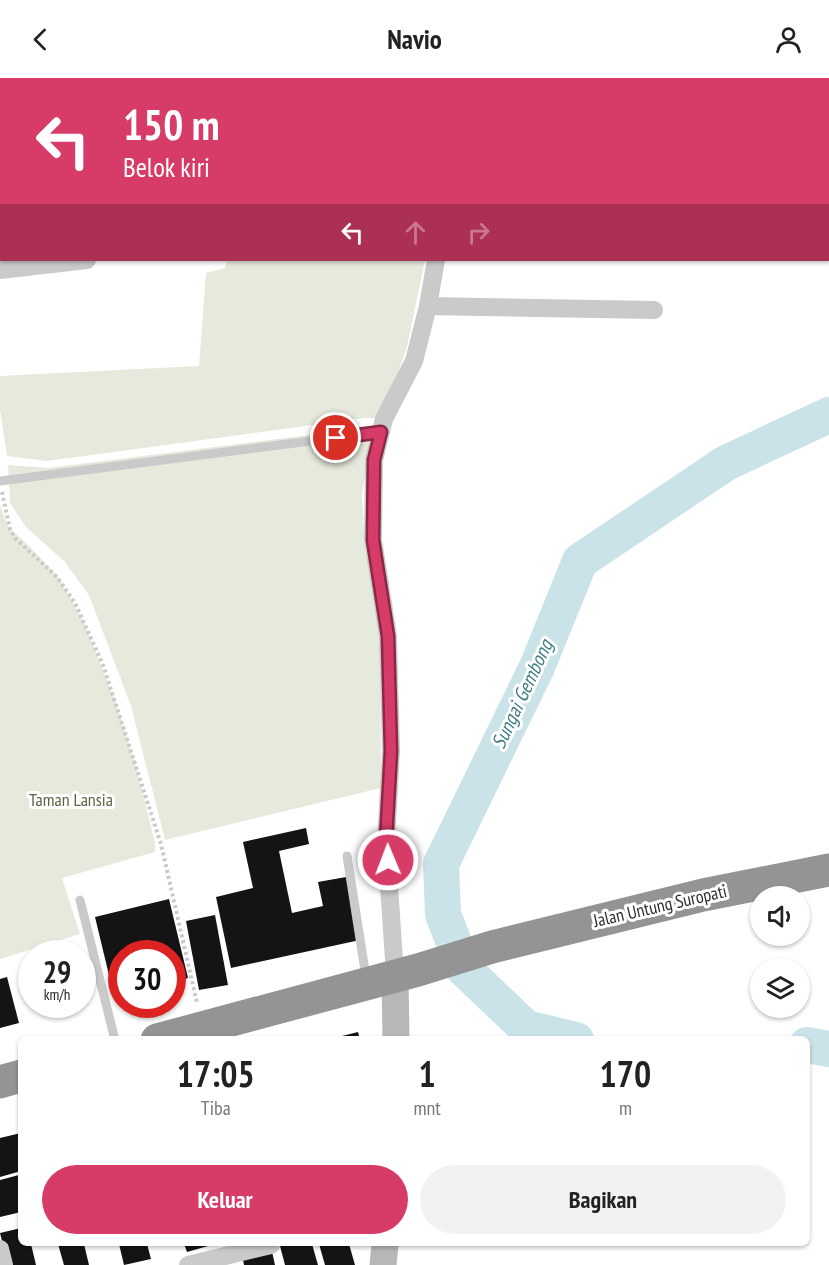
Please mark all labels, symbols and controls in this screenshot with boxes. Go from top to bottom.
text: Navio [387,22,442,56]
icon: back [24,23,57,56]
icon: person [772,23,805,56]
text: 150 m [123,97,220,152]
icon: left [24,102,102,180]
text: Belok kiri [123,150,210,184]
icon: left [336,216,369,249]
icon: ahead [399,216,432,249]
icon: right [462,216,495,249]
pin [310,412,361,463]
icon: arrive [319,421,352,454]
water label: Sungai Gembong [485,634,559,753]
park label: Taman Lansia [29,788,113,811]
position arrow [356,828,420,892]
street label: Jalan Untung Suropati [590,879,729,932]
map controls [750,886,810,1018]
button: sound [750,886,810,946]
speed limit sign: 30 [108,940,186,1018]
text: 29 [43,952,71,991]
button: layers [750,958,810,1018]
text: km/h [44,985,70,1004]
text: 17:05 [177,1050,255,1097]
text: 1 [419,1050,436,1097]
text: 170 [600,1050,651,1097]
text: Tiba [201,1095,231,1121]
text: mnt [413,1095,441,1121]
text: m [619,1095,632,1121]
button: Keluar [42,1165,408,1234]
button: Bagikan [420,1165,786,1234]

